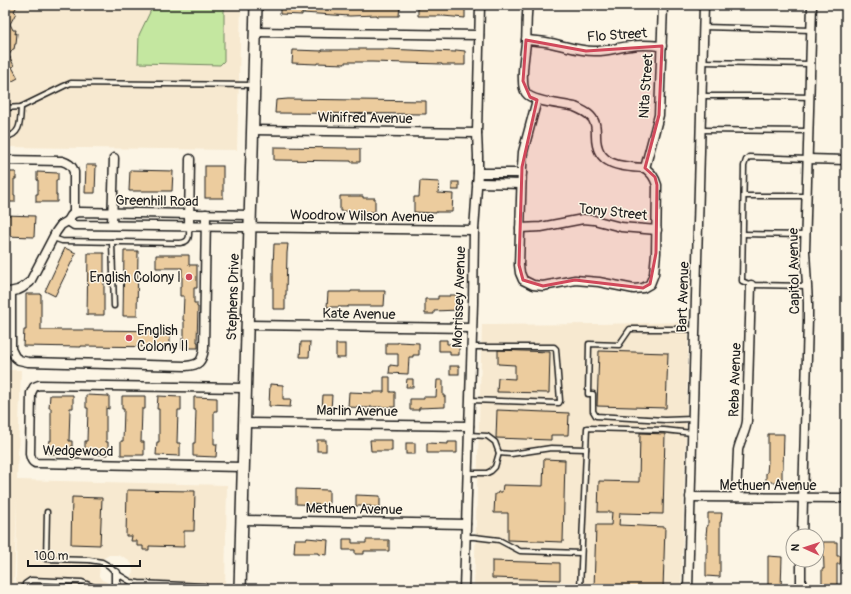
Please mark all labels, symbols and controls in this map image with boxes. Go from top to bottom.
street label: Flo Street [586,24,648,46]
street label: Nita Street [635,53,657,119]
street label: Winifred Avenue [317,109,413,127]
street label: Greenhill Road [115,192,199,210]
street label: Tony Street [578,200,649,224]
street label: Woodrow Wilson Avenue [290,206,434,226]
street label: Capitol Avenue [785,227,803,315]
street label: Morrissey Avenue [449,246,469,348]
street label: Stephens Drive [223,253,243,341]
street label: Bart Avenue [673,261,693,333]
place label: English Colony I [90,269,181,286]
marker: English Colony I [184,272,194,282]
street label: Kate Avenue [322,305,396,323]
place label: English Colony II [137,322,188,355]
marker: English Colony II [124,333,134,343]
street label: Reba Avenue [725,342,745,418]
street label: Marlin Avenue [316,402,398,420]
street label: Wedgewood [42,442,114,460]
street label: Methuen Avenue [720,477,817,494]
street label: Methuen Avenue [305,500,403,518]
north arrow [785,528,825,568]
scale bar [28,542,140,568]
text: N [789,543,802,552]
text: 100 m [34,549,69,564]

